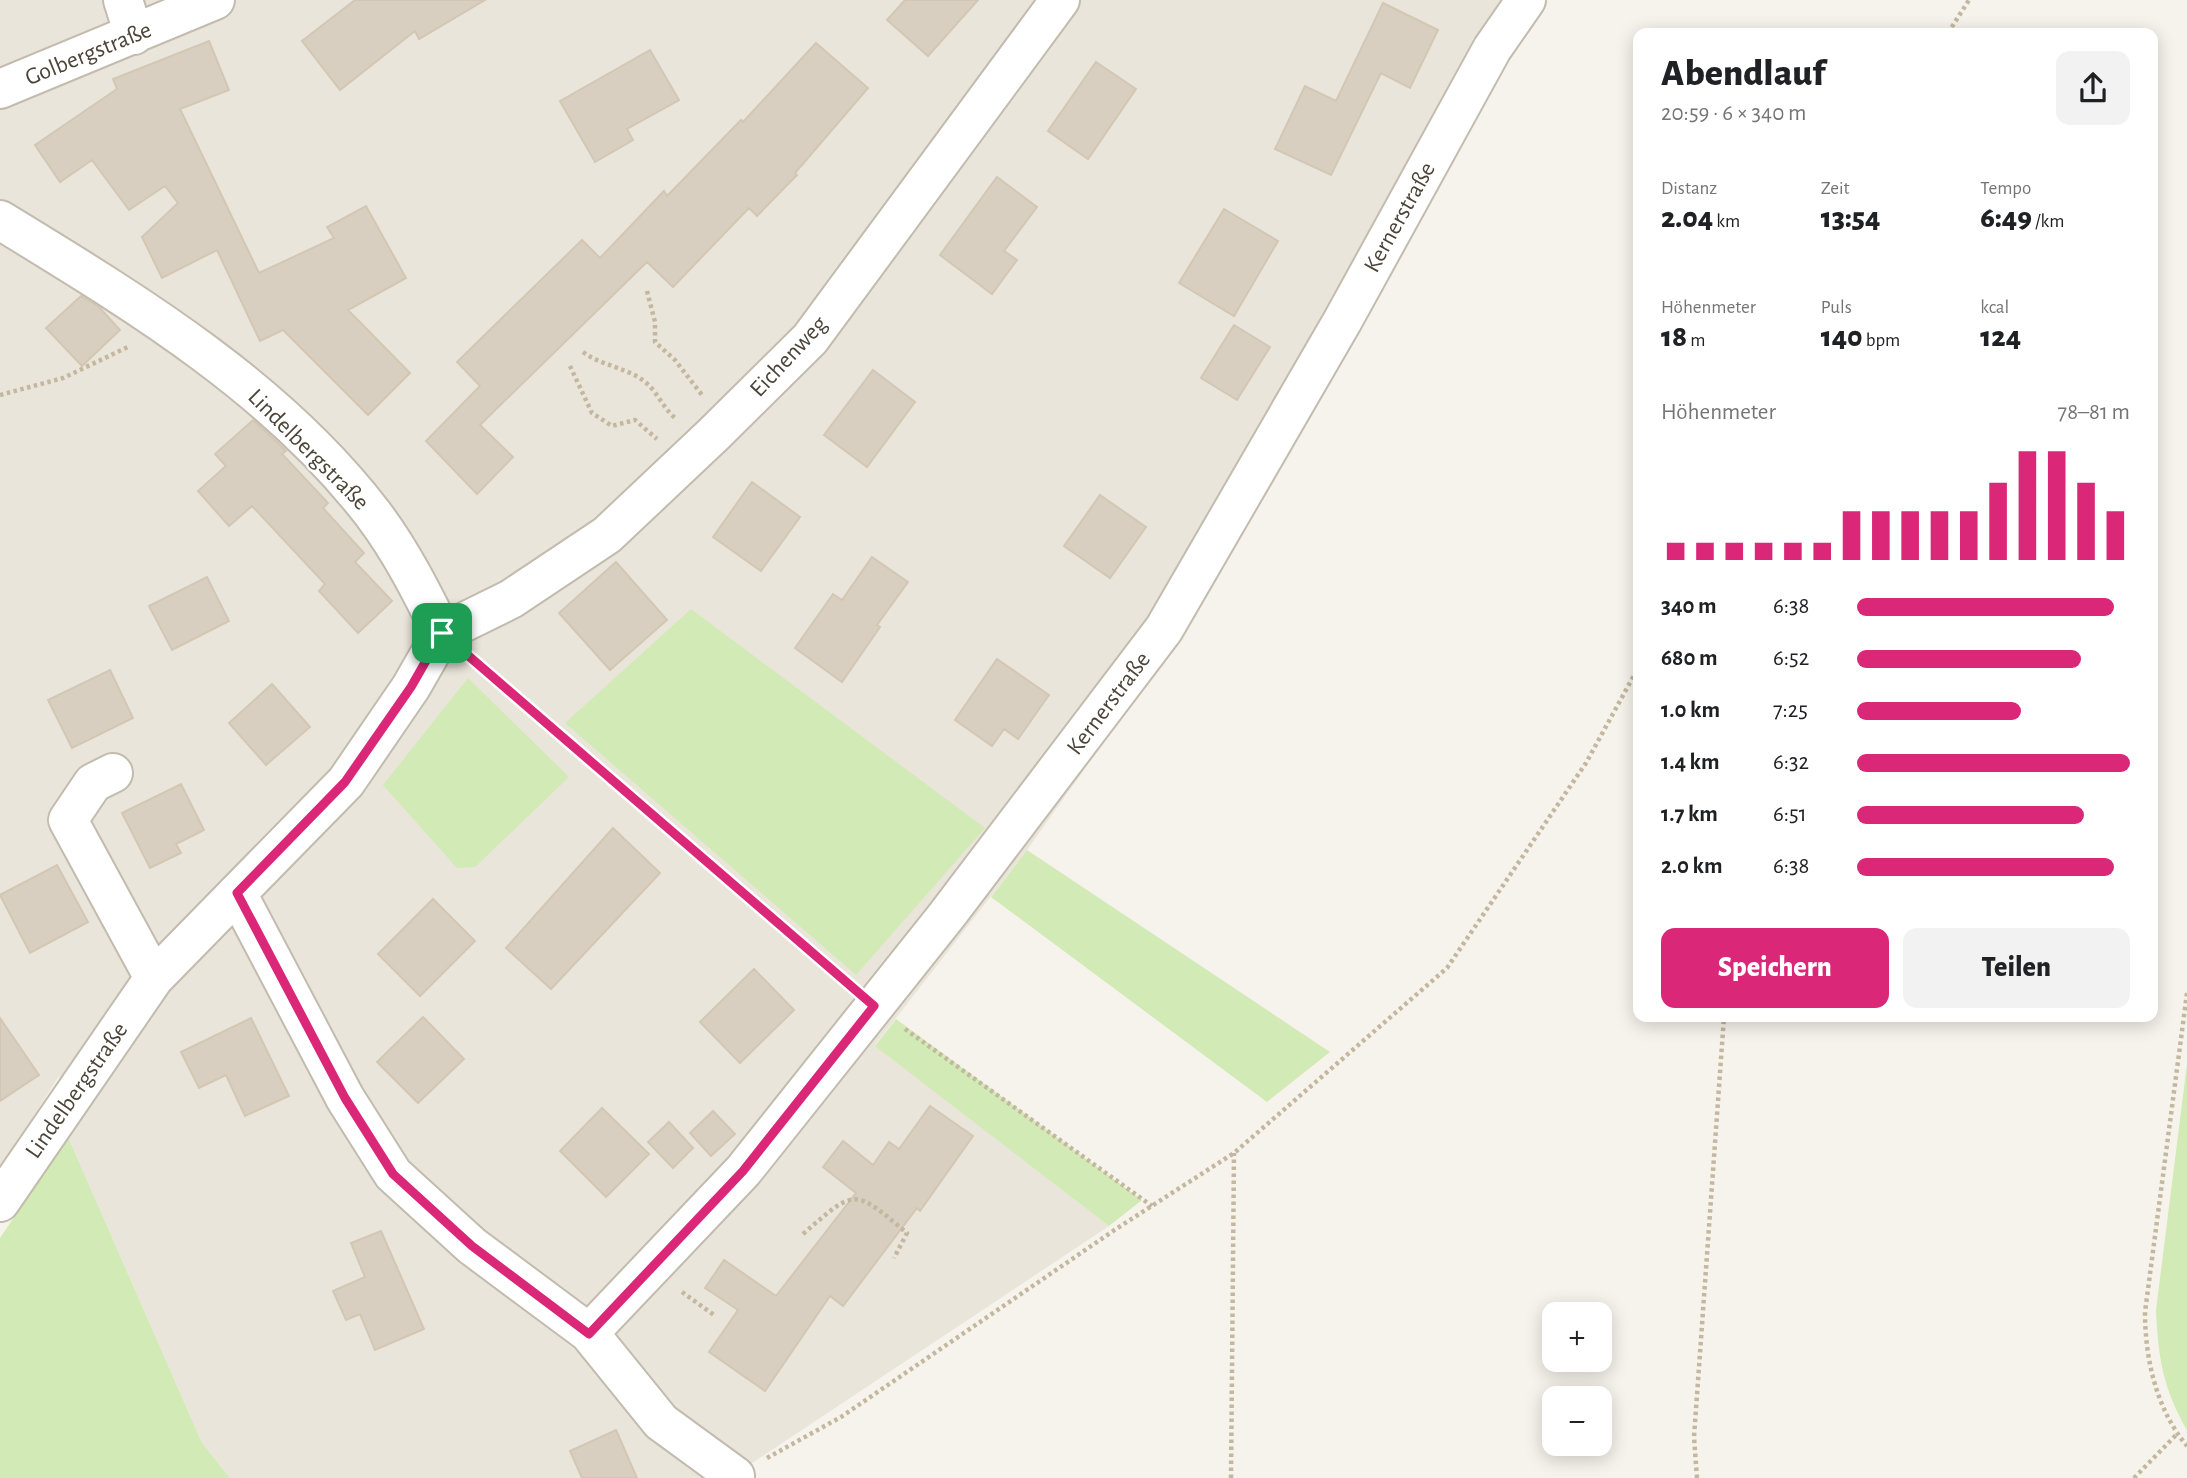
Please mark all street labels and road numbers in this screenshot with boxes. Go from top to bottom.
street label: Golbergstraße [22,18,155,90]
street label: Kernerstraße [1360,158,1440,277]
street label: Eichenweg [746,312,832,402]
street label: Lindelbergstraße [243,385,373,515]
street label: Kernerstraße [1062,648,1155,760]
street label: Lindelbergstraße [21,1018,133,1163]

